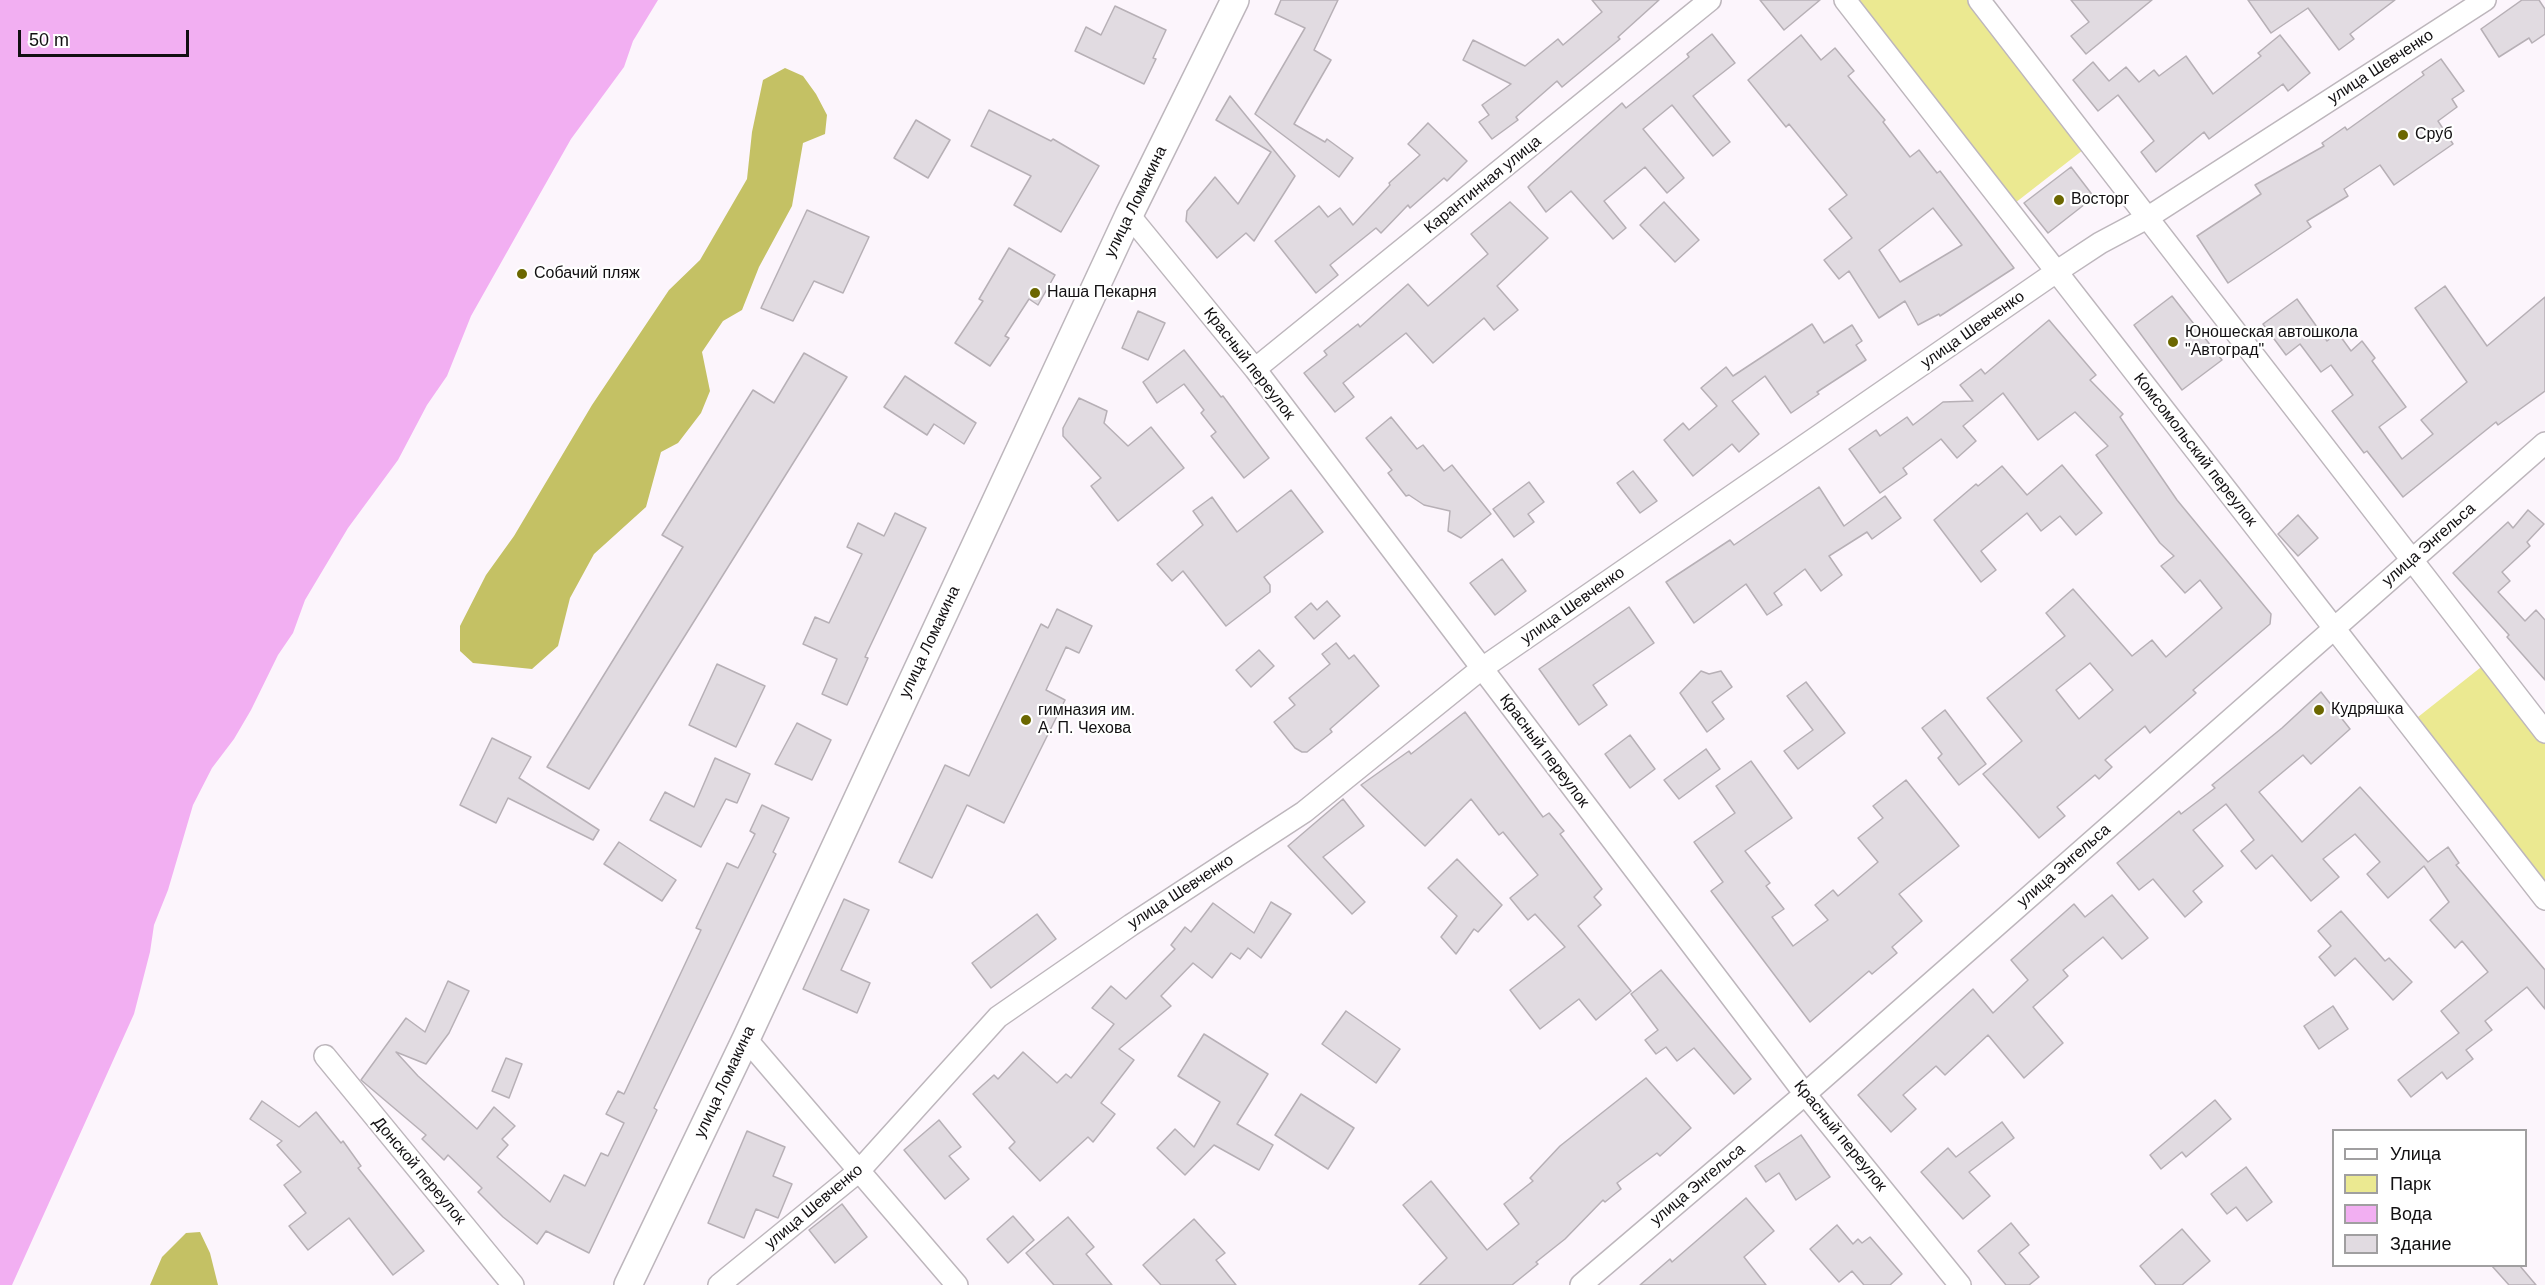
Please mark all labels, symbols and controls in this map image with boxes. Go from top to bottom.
scale bar [21,18,192,56]
street label: улица Шевченко [2325,26,2437,108]
text: 50 m [29,30,69,50]
place label: Сруб [2415,125,2453,145]
marker: Сруб [2396,128,2410,142]
street label: Карантинная улица [1421,132,1545,238]
street label: улица Ломакина [1101,143,1171,261]
place label: Восторг [2071,190,2129,210]
marker: Восторг [2052,193,2066,207]
place label: Собачий пляж [534,264,640,284]
marker: Собачий пляж [515,267,529,281]
place label: Наша Пекарня [1047,283,1157,303]
marker: Наша Пекарня [1028,286,1042,300]
street label: улица Шевченко [1918,287,2028,373]
street label: Красный переулок [1199,304,1299,424]
place label: Юношеская автошкола "Автоград" [2185,323,2358,361]
marker: Юношеская автошкола "Автоград" [2166,335,2180,349]
street label: Комсомольский переулок [2129,370,2261,530]
street label: улица Энгельса [2378,499,2480,591]
street label: улица Шевченко [1518,563,1628,649]
street label: улица Ломакина [896,583,964,701]
street label: Красный переулок [1495,690,1593,812]
place label: Кудряшка [2331,700,2404,720]
place label: гимназия им. А. П. Чехова [1038,701,1135,739]
marker: Кудряшка [2312,703,2326,717]
marker: гимназия им. А. П. Чехова [1019,713,1033,727]
street label: улица Энгельса [2013,820,2115,912]
street label: улица Шевченко [1125,851,1237,933]
street label: улица Ломакина [691,1023,759,1141]
street label: Красный переулок [1789,1077,1891,1195]
street label: Донской переулок [368,1113,470,1229]
legend [2332,1129,2527,1267]
street label: улица Энгельса [1647,1140,1749,1230]
text: Улица [2390,1144,2441,1164]
street label: улица Шевченко [761,1160,867,1254]
text: Парк [2390,1174,2431,1194]
text: Вода [2390,1204,2432,1224]
text: Здание [2390,1234,2451,1254]

